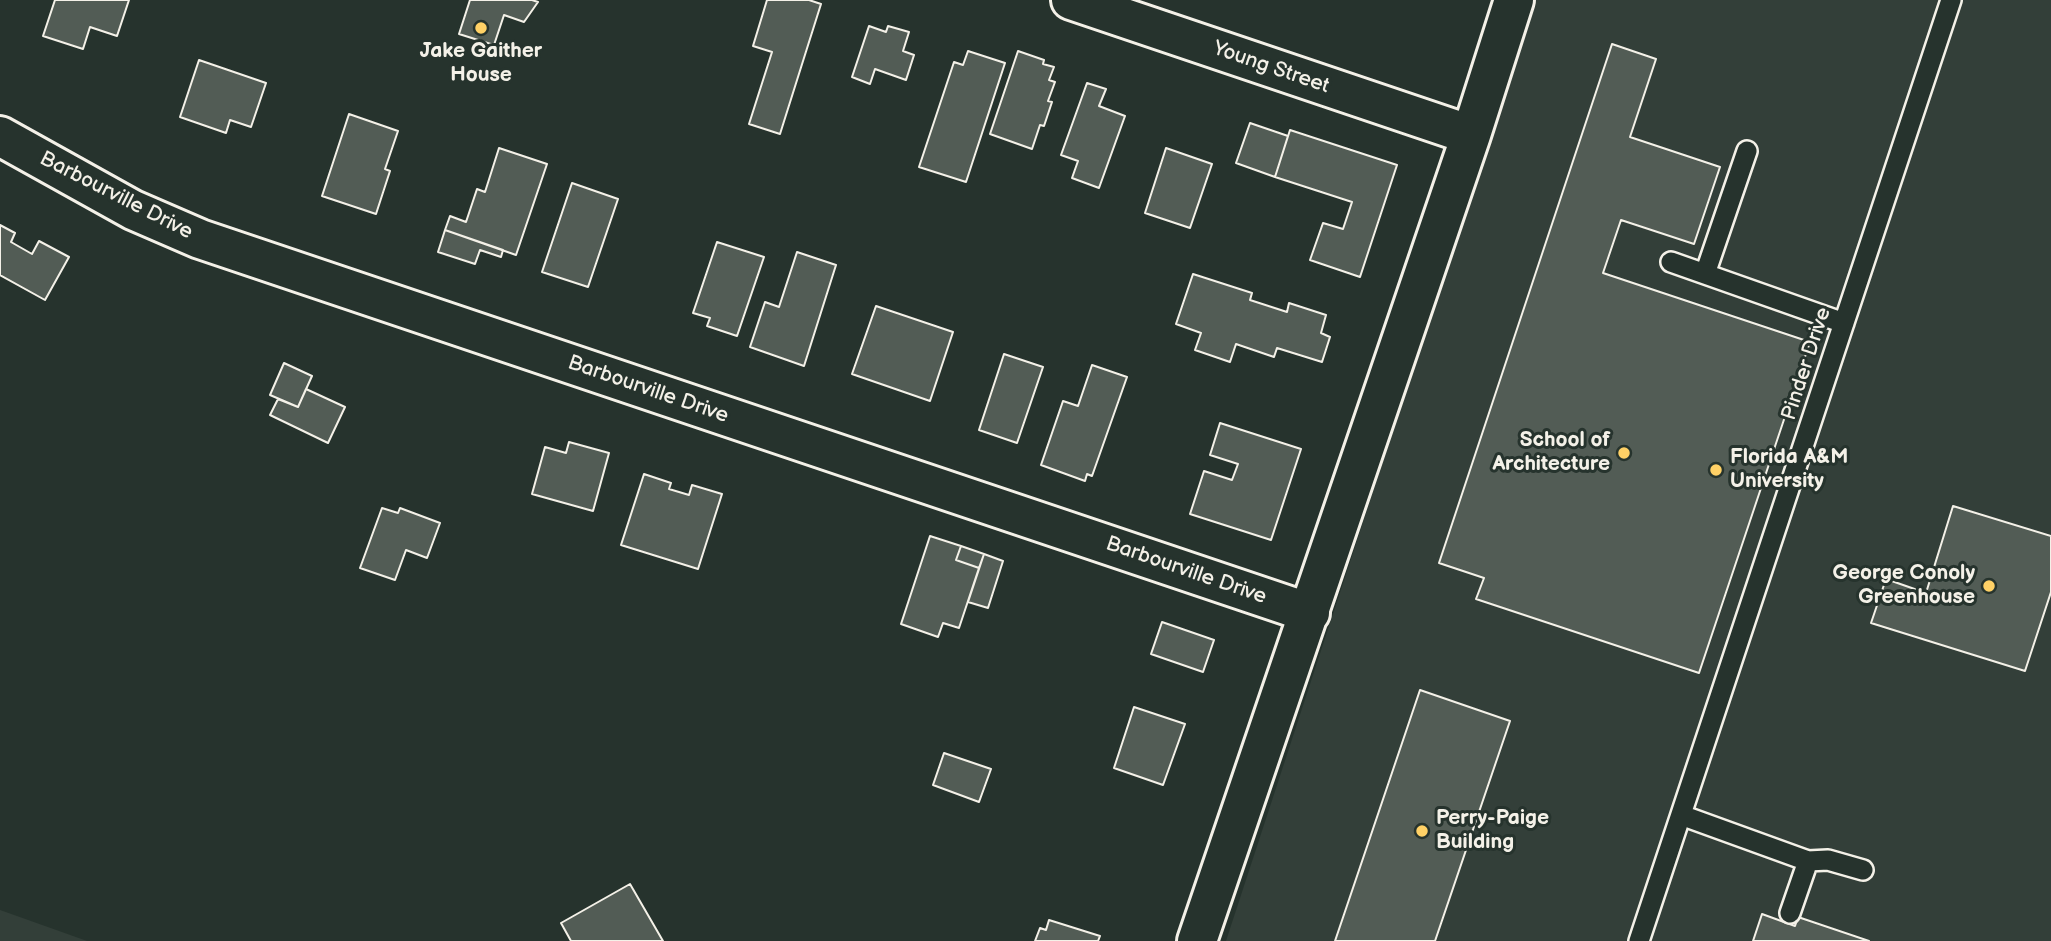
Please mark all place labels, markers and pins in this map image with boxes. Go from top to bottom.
marker: Jake Gaither House [473,20,489,36]
place label: Jake Gaither House [420,39,542,89]
place label: School of Architecture [1493,428,1610,478]
marker: School of Architecture [1616,445,1632,461]
place label: Florida A&M University [1730,445,1848,495]
marker: Florida A&M University [1708,462,1724,478]
place label: George Conoly Greenhouse [1833,561,1975,611]
marker: George Conoly Greenhouse [1981,578,1997,594]
place label: Perry-Paige Building [1436,806,1549,856]
marker: Perry-Paige Building [1414,823,1430,839]

